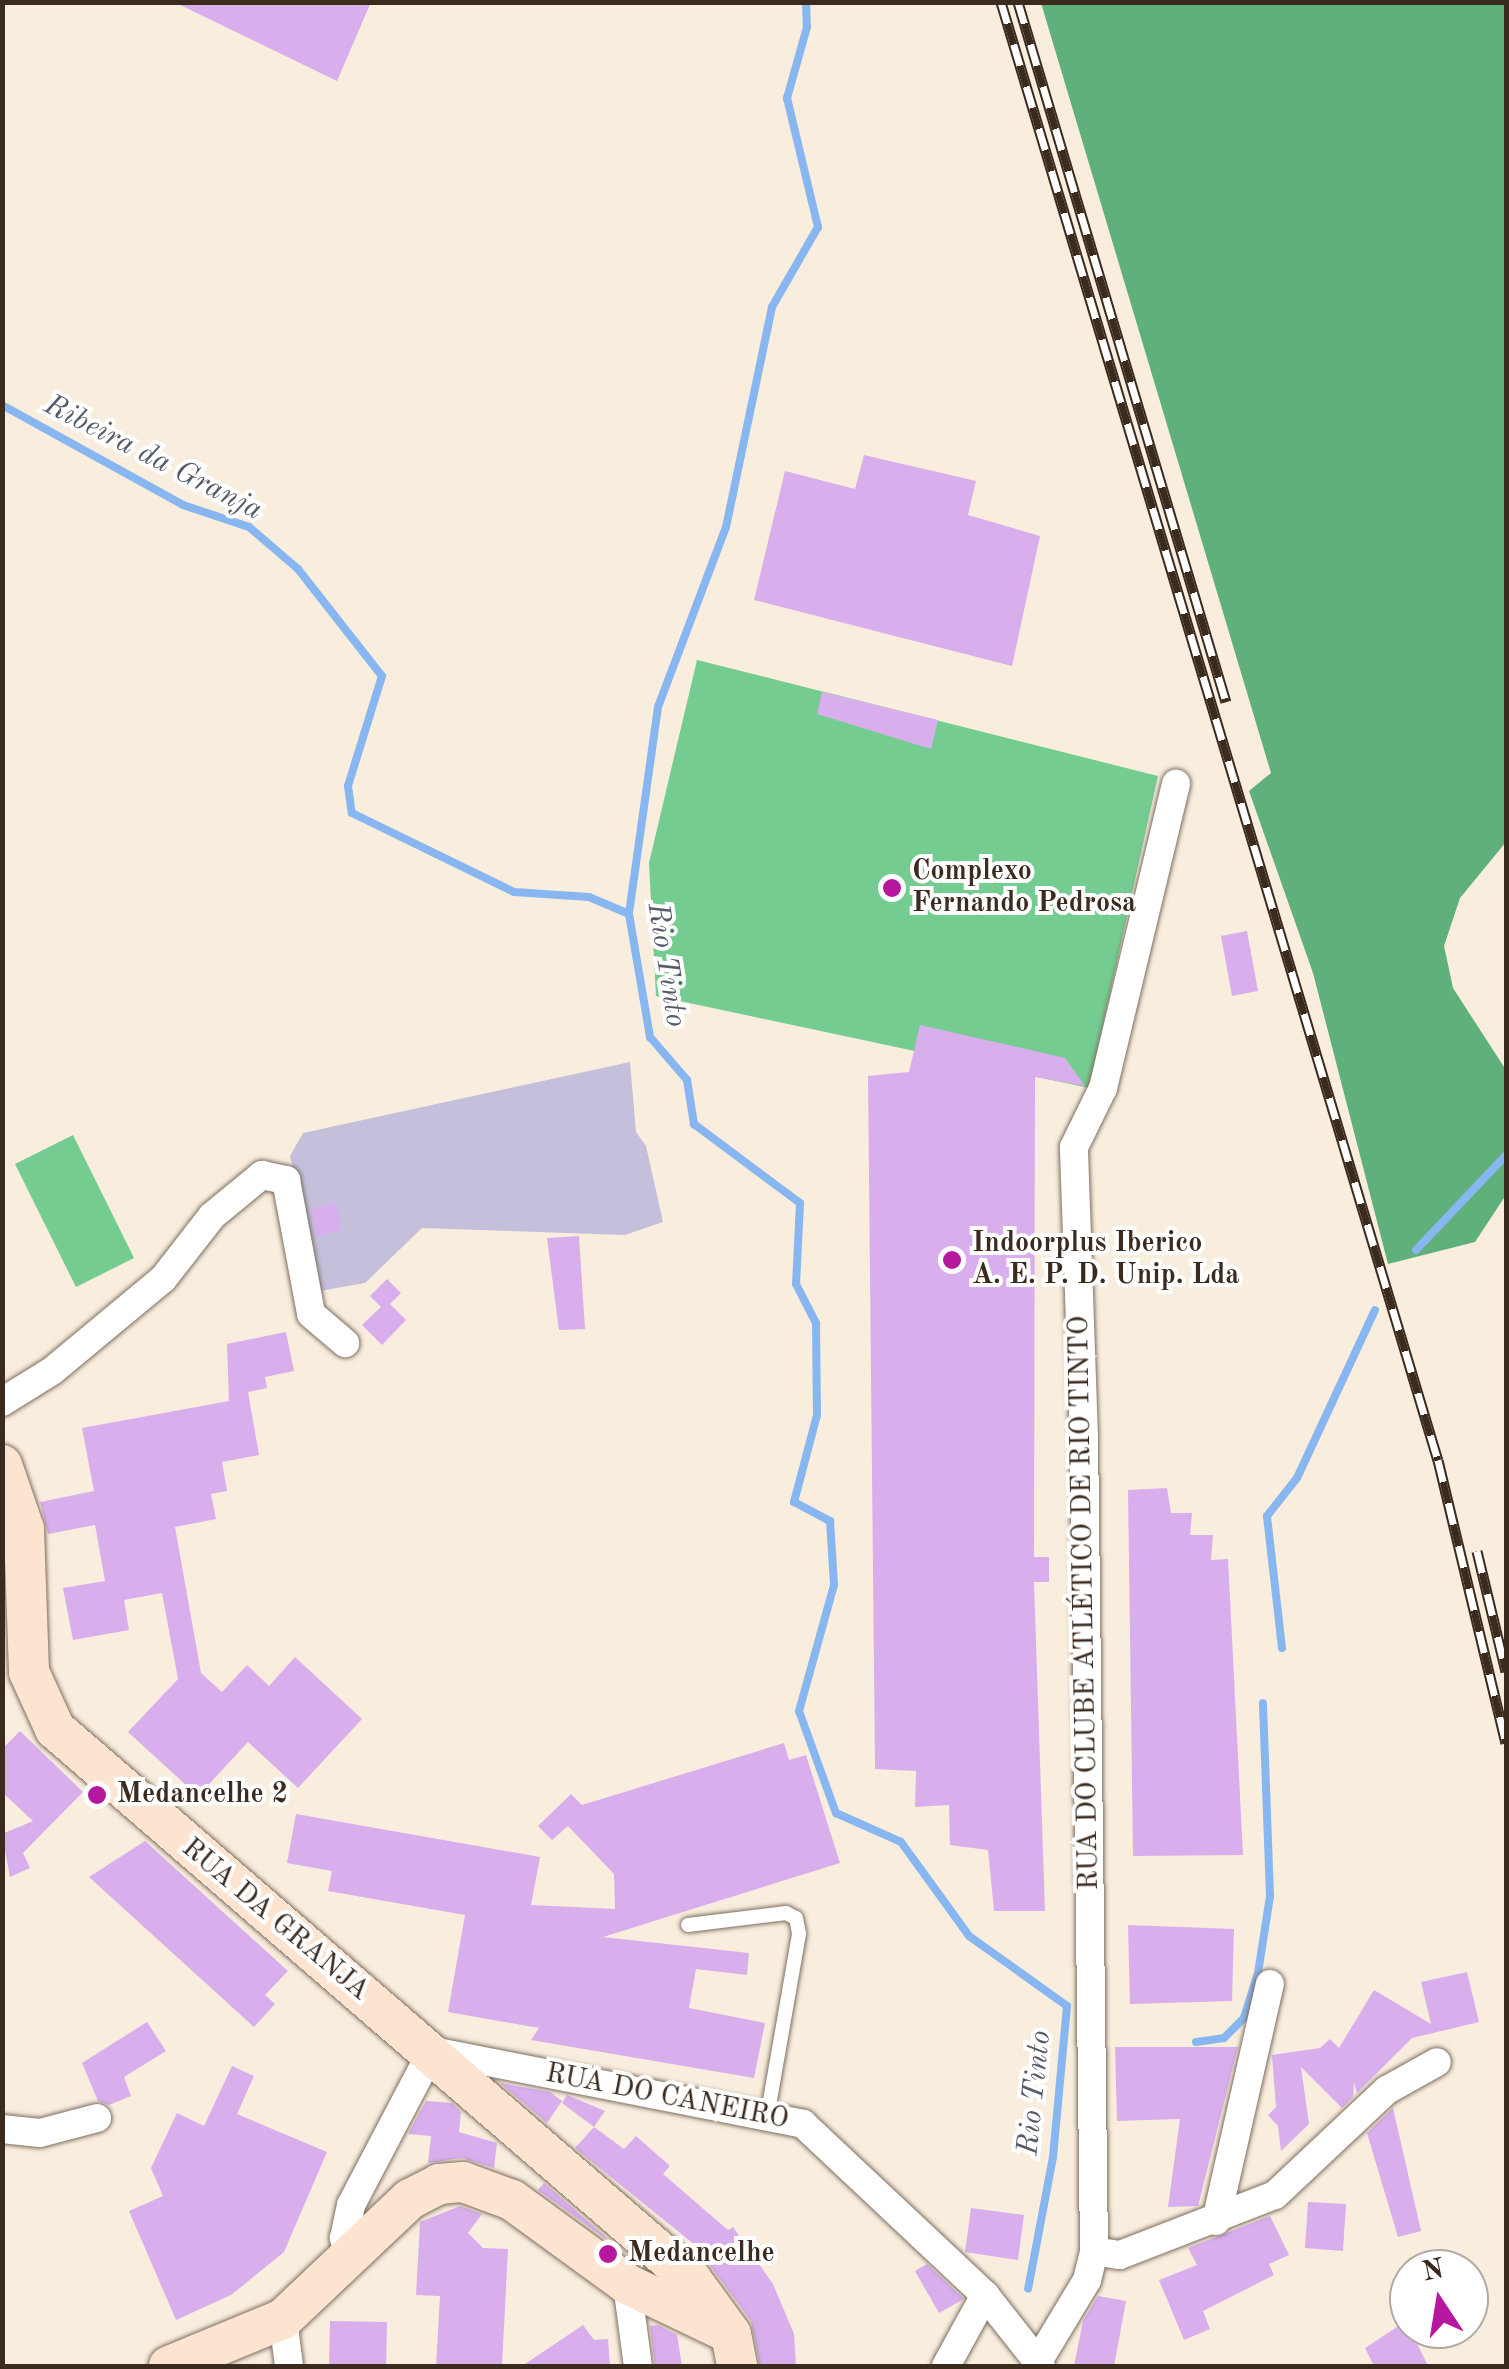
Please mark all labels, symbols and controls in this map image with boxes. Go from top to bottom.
water label: Ribeira da Granja [38,387,268,529]
place label: Complexo Fernando Pedrosa [912,855,1136,921]
marker: Complexo Fernando Pedrosa [881,877,903,899]
water label: Rio Tinto [638,900,694,1030]
place label: Indoorplus Iberico A. E. P. D. Unip. Lda [972,1227,1239,1293]
marker: Indoorplus Iberico A. E. P. D. Unip. Lda [941,1249,963,1271]
street label: RUA DO CLUBE ATLÉTICO DE RIO TINTO [1063,1315,1107,1891]
place label: Medancelhe 2 [117,1778,288,1812]
marker: Medancelhe 2 [86,1784,108,1806]
street label: RUA DA GRANJA [174,1832,376,2008]
water label: Rio Tinto [1011,2029,1059,2157]
street label: RUA DO CANEIRO [543,2057,791,2137]
place label: Medancelhe [628,2237,775,2271]
marker: Medancelhe [597,2243,619,2265]
north arrow [1389,2249,1489,2349]
text: N [1420,2256,1447,2288]

